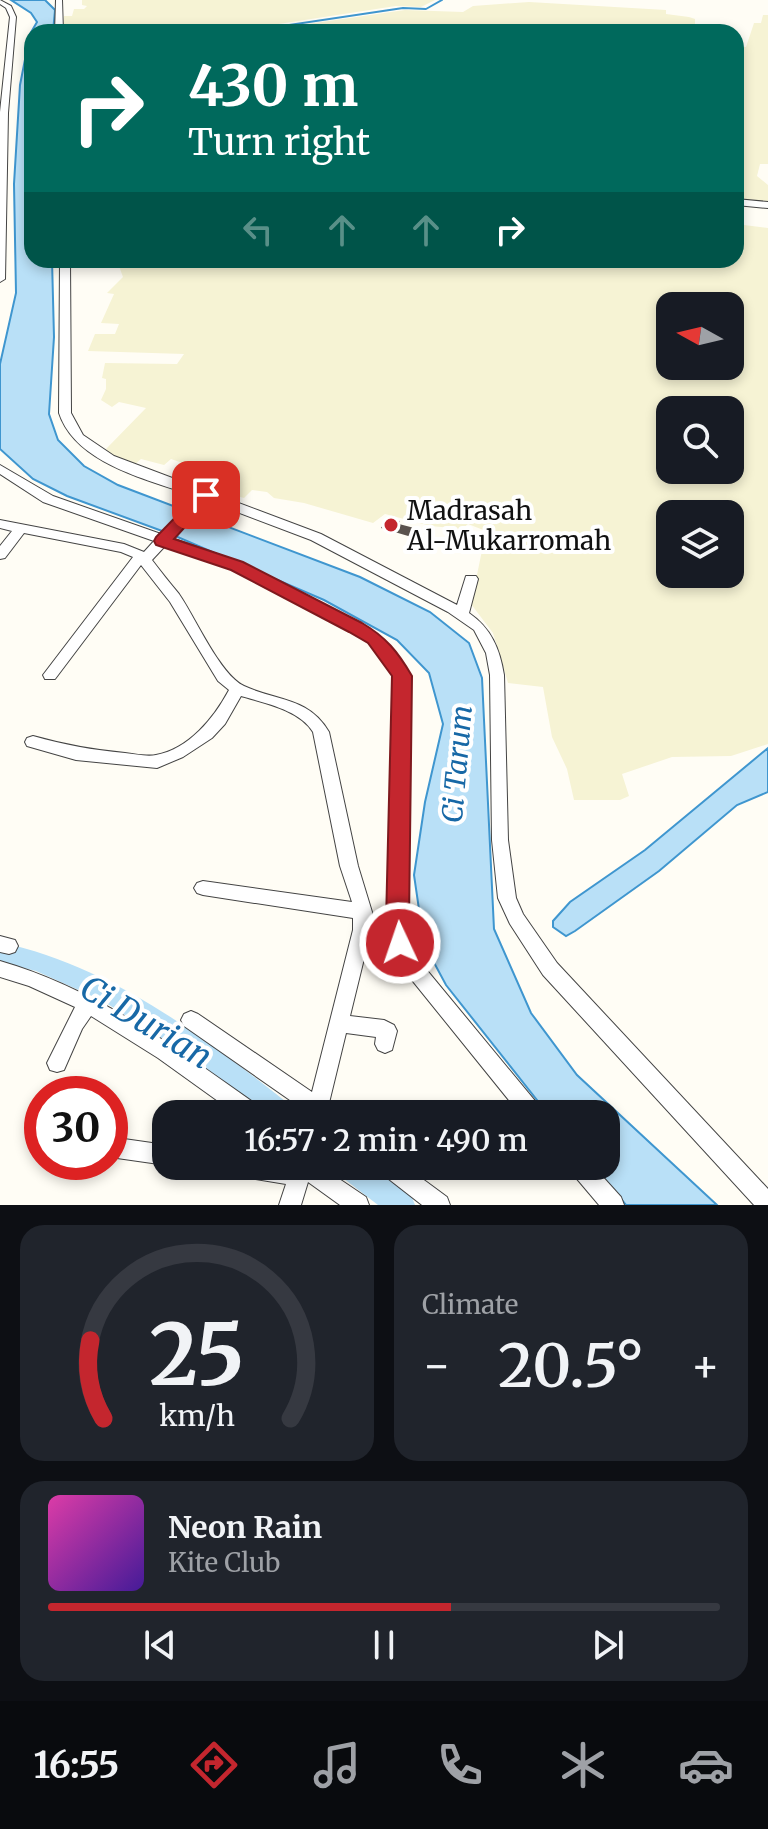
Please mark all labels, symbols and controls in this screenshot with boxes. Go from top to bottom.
text: 430 m [188,51,358,121]
icon: right [56,56,160,160]
text: Turn right [188,120,370,165]
icon: left [236,208,280,252]
icon: ahead [320,208,364,252]
icon: ahead [404,208,448,252]
icon: right [488,208,532,252]
north arrow [656,292,744,380]
map controls [656,292,744,588]
button: search [656,396,744,484]
pin [172,461,240,529]
icon: arrive [184,473,228,517]
place label: Madrasah Al-Mukarromah [406,494,611,557]
button: layers [656,500,744,588]
marker: Madrasah Al-Mukarromah [382,516,400,534]
water label: Ci Tarum [434,704,480,824]
position arrow [358,901,442,985]
water label: Ci Durian [72,966,220,1078]
speed limit sign: 30 [24,1076,128,1180]
text: 16:57 · 2 min · 490 m [244,1121,528,1159]
text: Climate [422,1288,518,1321]
text: 25 [149,1303,245,1408]
text: 20.5° [498,1328,644,1403]
text: − [422,1338,451,1393]
text: + [691,1338,720,1393]
text: km/h [159,1398,235,1434]
text: Neon Rain [168,1508,322,1546]
text: Kite Club [168,1546,280,1579]
icon: previous [138,1623,182,1667]
icon: pause [362,1623,406,1667]
icon: next [586,1623,630,1667]
icon: directions [186,1737,242,1793]
icon: music [309,1737,365,1793]
icon: phone [432,1737,488,1793]
icon: climate [555,1737,611,1793]
icon: car [678,1737,734,1793]
text: 16:55 [34,1743,119,1788]

